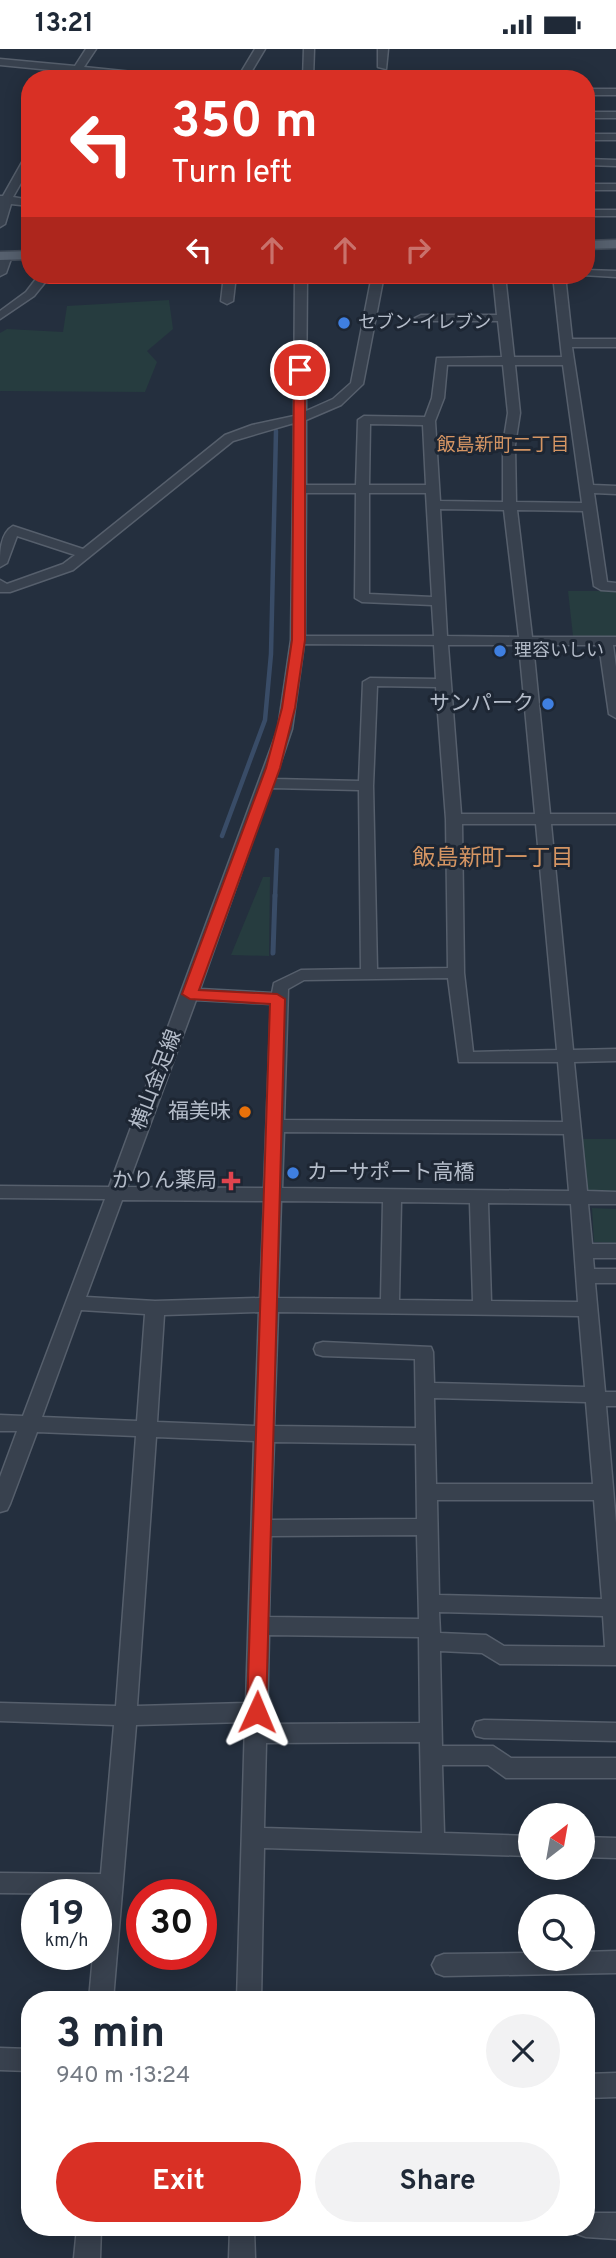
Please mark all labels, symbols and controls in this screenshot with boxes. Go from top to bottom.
text: 13:21 [35,8,94,41]
text: 350 m [171,93,318,155]
icon: left [56,98,147,189]
text: Turn left [171,154,292,194]
icon: left [180,231,218,269]
icon: ahead [253,231,291,269]
icon: ahead [326,231,364,269]
icon: right [399,231,437,269]
place label: セブン-イレブン [358,312,491,335]
marker: セブン-イレブン [336,315,352,331]
pin [270,340,330,400]
icon: arrive [281,351,319,389]
district label: 飯島新町二丁目 [436,434,570,458]
place label: 理容いしい [514,640,604,663]
marker: 理容いしい [492,643,508,659]
place label: サンパーク [429,691,534,718]
marker: サンパーク [540,696,556,712]
district label: 飯島新町一丁目 [413,845,574,874]
street label: 横山金足線 [126,1026,188,1134]
place label: 福美味 [168,1099,231,1126]
marker: 福美味 [237,1104,253,1120]
place label: カーサポート高橋 [307,1160,475,1187]
marker: カーサポート高橋 [285,1165,301,1181]
place label: かりん薬局 [112,1168,217,1195]
marker: かりん薬局 [223,1173,239,1189]
position arrow [220,1675,294,1749]
north arrow [518,1803,595,1879]
map controls [518,1803,595,1971]
speed limit sign: 30 [126,1879,217,1970]
text: 19 [49,1893,84,1937]
button: search [518,1894,595,1971]
text: km/h [45,1930,88,1953]
text: 3 min [56,2009,165,2062]
button: close [486,2014,560,2088]
text: 940 m · 13:24 [56,2062,190,2091]
button: Exit [56,2142,301,2222]
button: Share [315,2142,560,2222]

